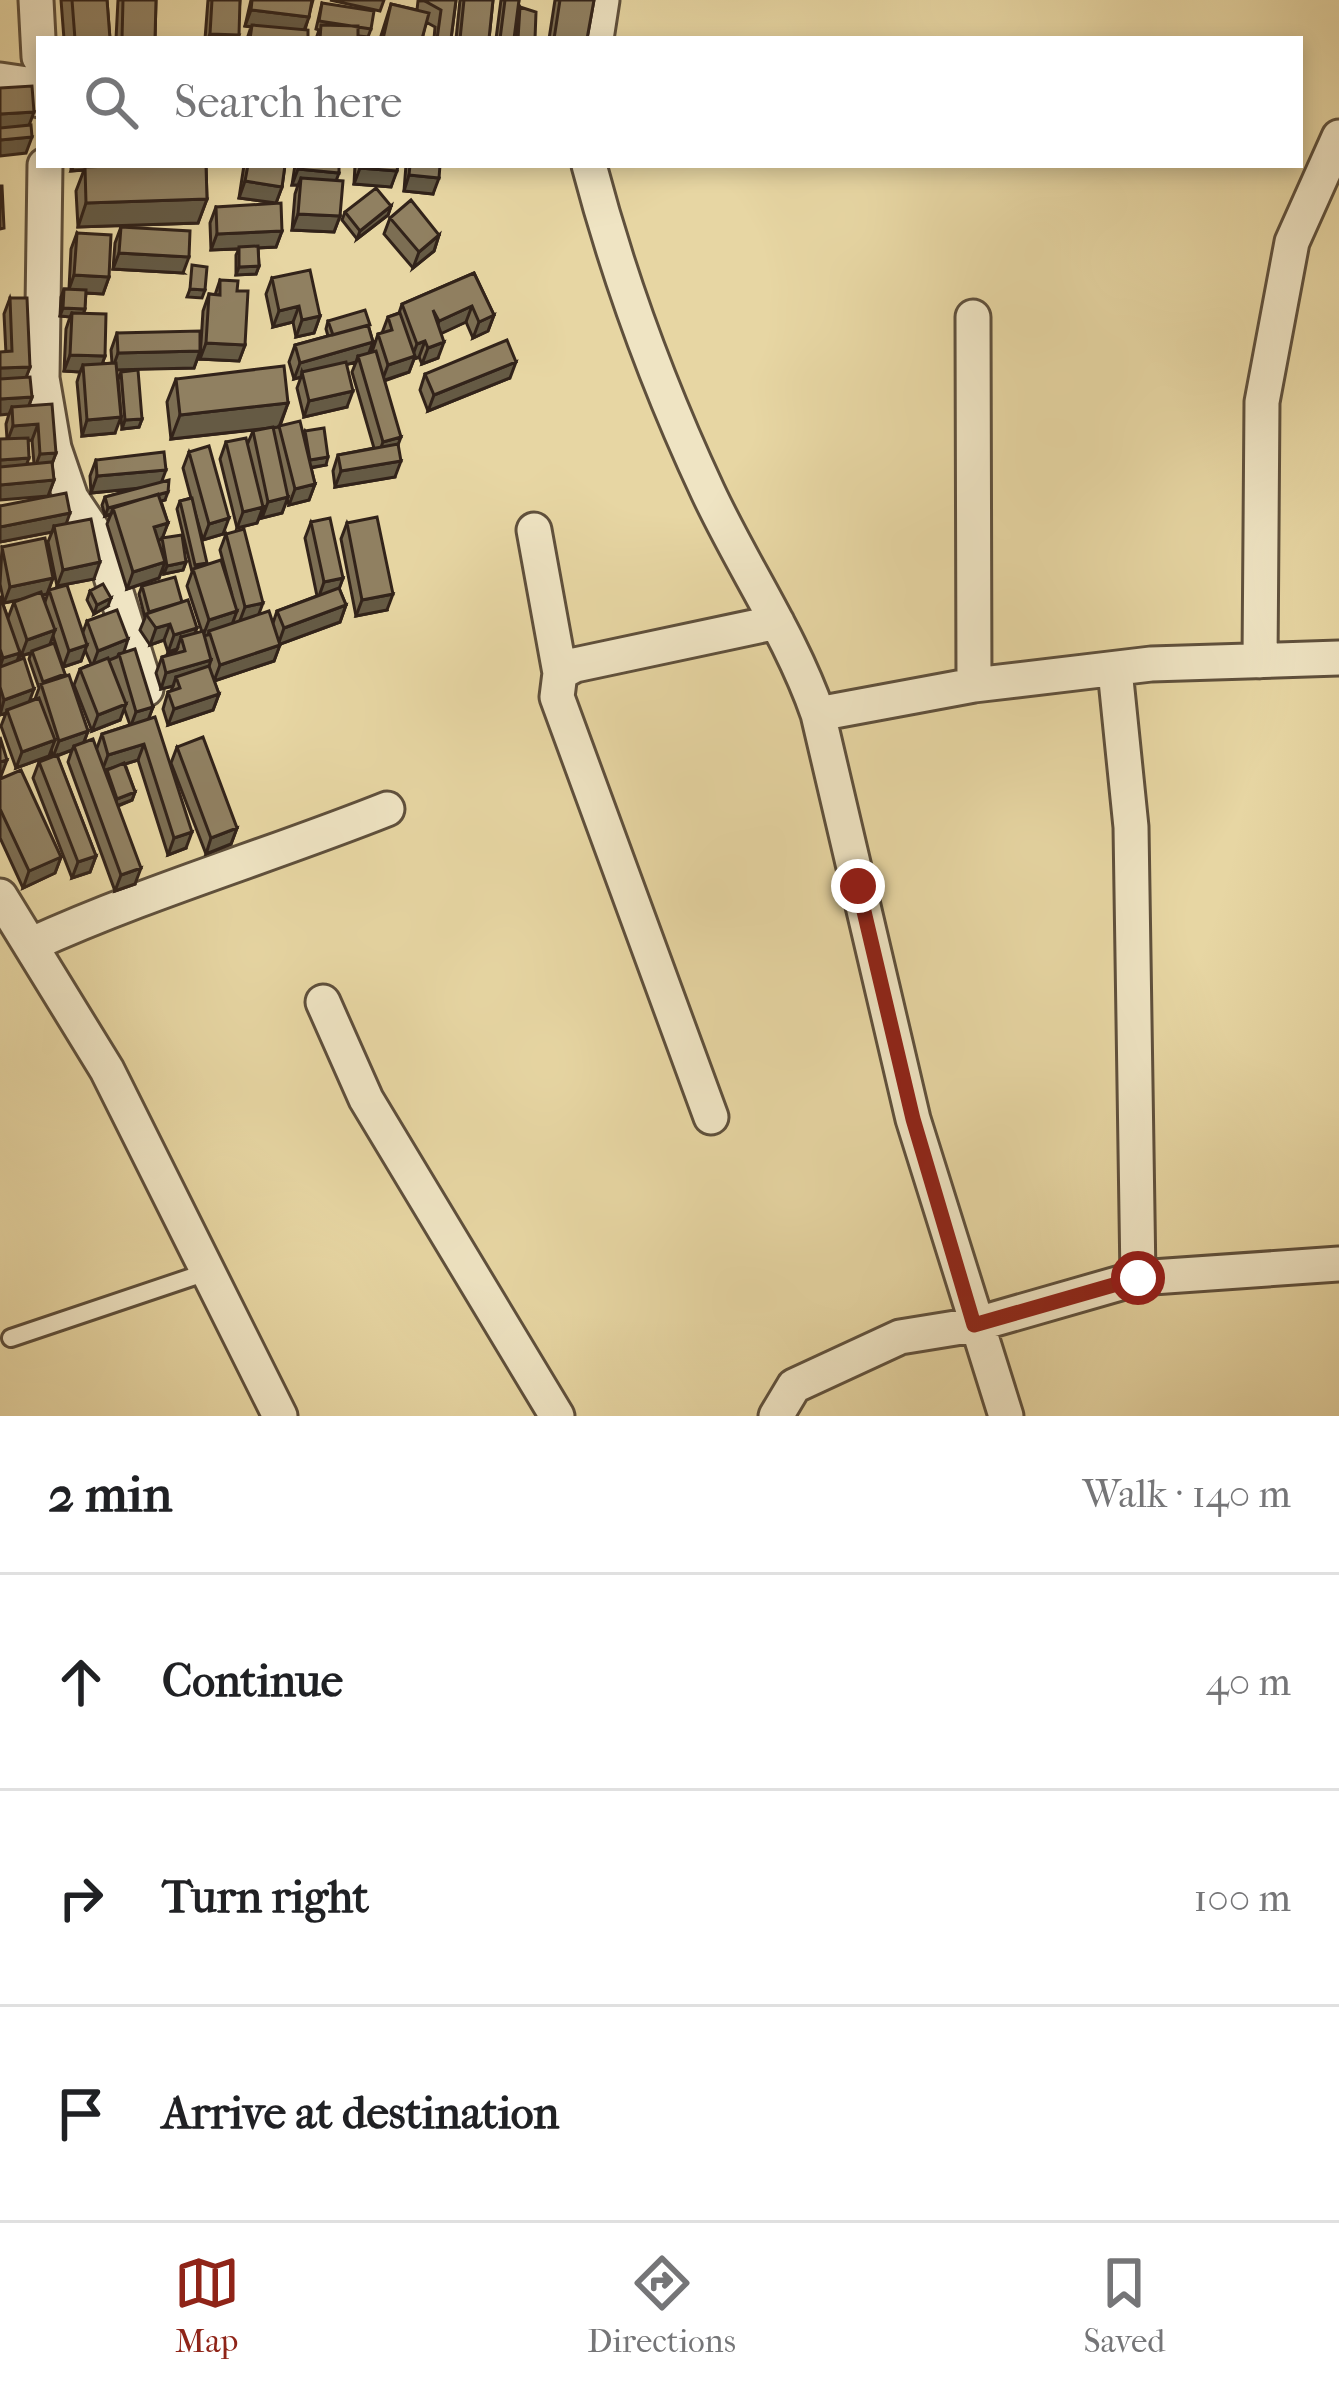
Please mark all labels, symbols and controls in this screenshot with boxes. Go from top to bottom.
search box [36,36,1303,168]
icon: search [78,69,144,135]
text: Search here [174,76,402,129]
route end [831,859,885,913]
route start [1111,1251,1165,1305]
text: 2 min [48,1464,172,1524]
text: Walk · 140 m [1083,1471,1291,1517]
icon: ahead [48,1649,114,1715]
text: Continue [162,1655,343,1708]
text: 40 m [1206,1659,1291,1705]
icon: right [48,1865,114,1931]
text: Turn right [162,1871,369,1924]
text: 100 m [1193,1875,1291,1921]
icon: arrive [48,2081,114,2147]
text: Arrive at destination [162,2087,559,2140]
tab: Map [174,2250,240,2361]
tab: Directions [587,2250,736,2361]
tab: Saved [1083,2250,1165,2361]

